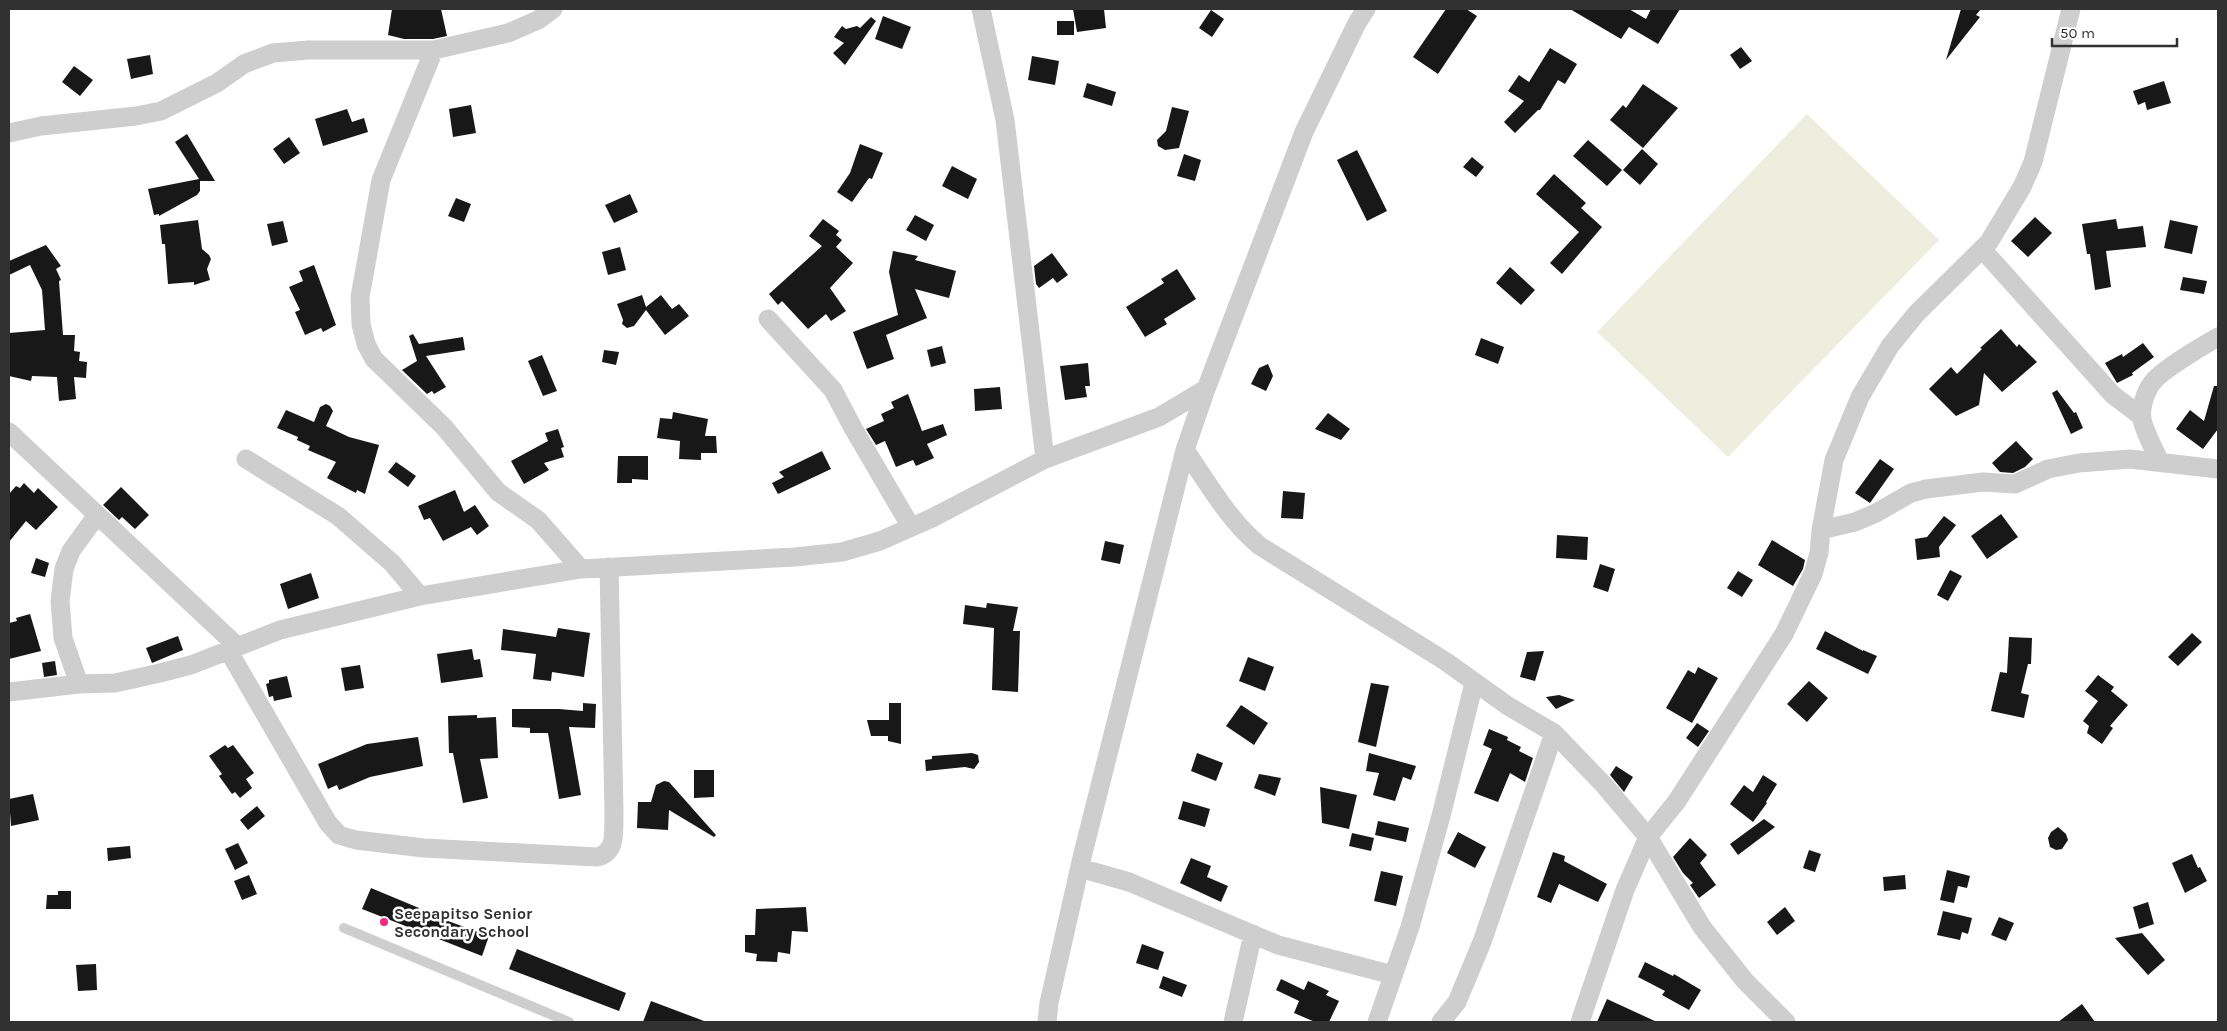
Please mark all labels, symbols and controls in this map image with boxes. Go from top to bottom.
scale bar [2052,15,2177,47]
text: 50 m [2060,24,2095,42]
place label: Seepapitso Senior Secondary School [394,904,533,941]
marker: Seepapitso Senior Secondary School [378,916,390,928]

